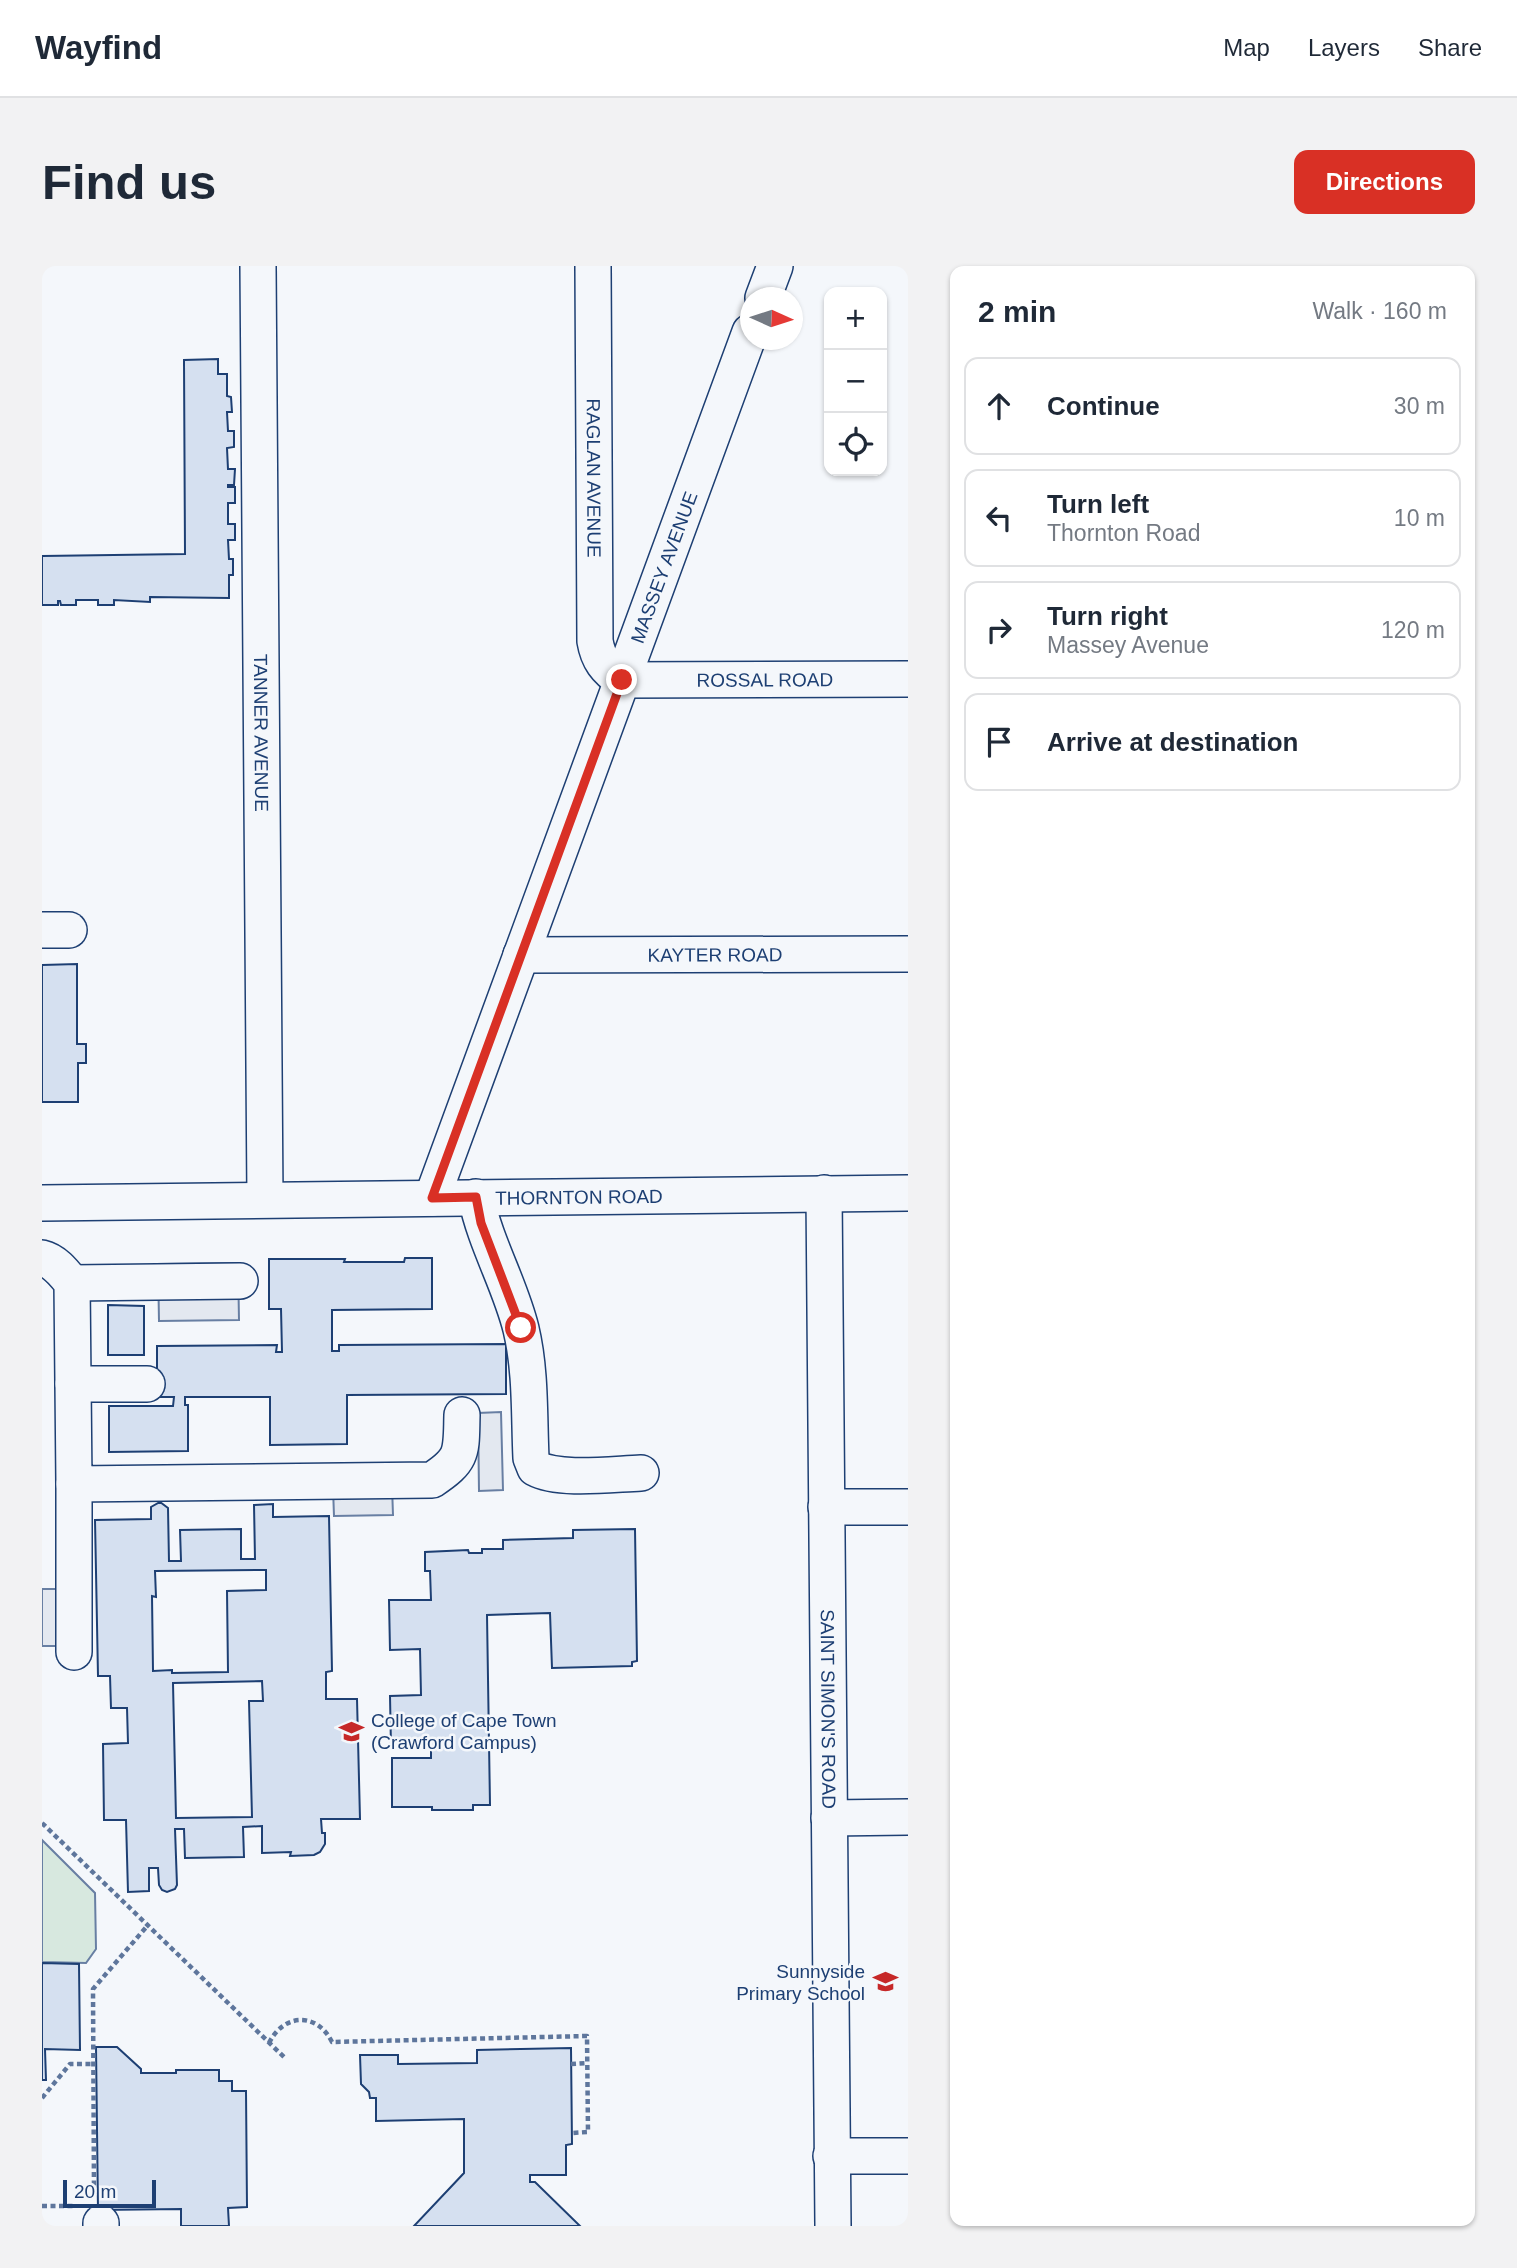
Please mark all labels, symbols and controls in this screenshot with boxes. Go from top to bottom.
text: Wayfind [35,29,162,66]
text: Map [1223,34,1270,61]
text: Layers [1308,34,1380,61]
text: Share [1418,34,1482,61]
button: Directions [1294,150,1475,214]
text: Find us [42,155,216,209]
north arrow [740,287,803,350]
map controls [824,287,887,476]
button: + [824,287,887,350]
text: 2 min [978,295,1056,328]
text: Walk · 160 m [1312,298,1447,324]
button: − [824,350,887,413]
icon: ahead [980,387,1018,425]
text: Continue [1047,391,1160,421]
text: 30 m [1394,393,1445,419]
street label: RAGLAN AVENUE [583,398,605,558]
button: locate [824,413,887,476]
street label: MASSEY AVENUE [626,488,701,646]
text: Turn left [1047,489,1149,519]
icon: left [980,499,1018,537]
text: 10 m [1394,505,1445,531]
text: Thornton Road [1047,520,1200,546]
text: Turn right [1047,601,1168,631]
icon: right [980,611,1018,649]
text: 120 m [1381,617,1445,643]
text: Massey Avenue [1047,632,1209,658]
street label: TANNER AVENUE [250,654,273,812]
route end [606,664,637,695]
street label: ROSSAL ROAD [697,669,833,690]
icon: arrive [980,723,1018,761]
text: Arrive at destination [1047,727,1298,757]
street label: KAYTER ROAD [648,944,782,965]
street label: THORNTON ROAD [495,1185,663,1208]
route start [505,1312,536,1343]
street label: SAINT SIMON'S ROAD [817,1609,840,1809]
place label: College of Cape Town (Crawford Campus) [371,1710,557,1753]
school or university icon: College of Cape Town (Crawford Campus) [337,1717,365,1745]
place label: Sunnyside Primary School [736,1961,865,2004]
school or university icon: Sunnyside Primary School [871,1968,899,1996]
scale bar [63,2177,156,2209]
text: 20 m [74,2181,116,2202]

